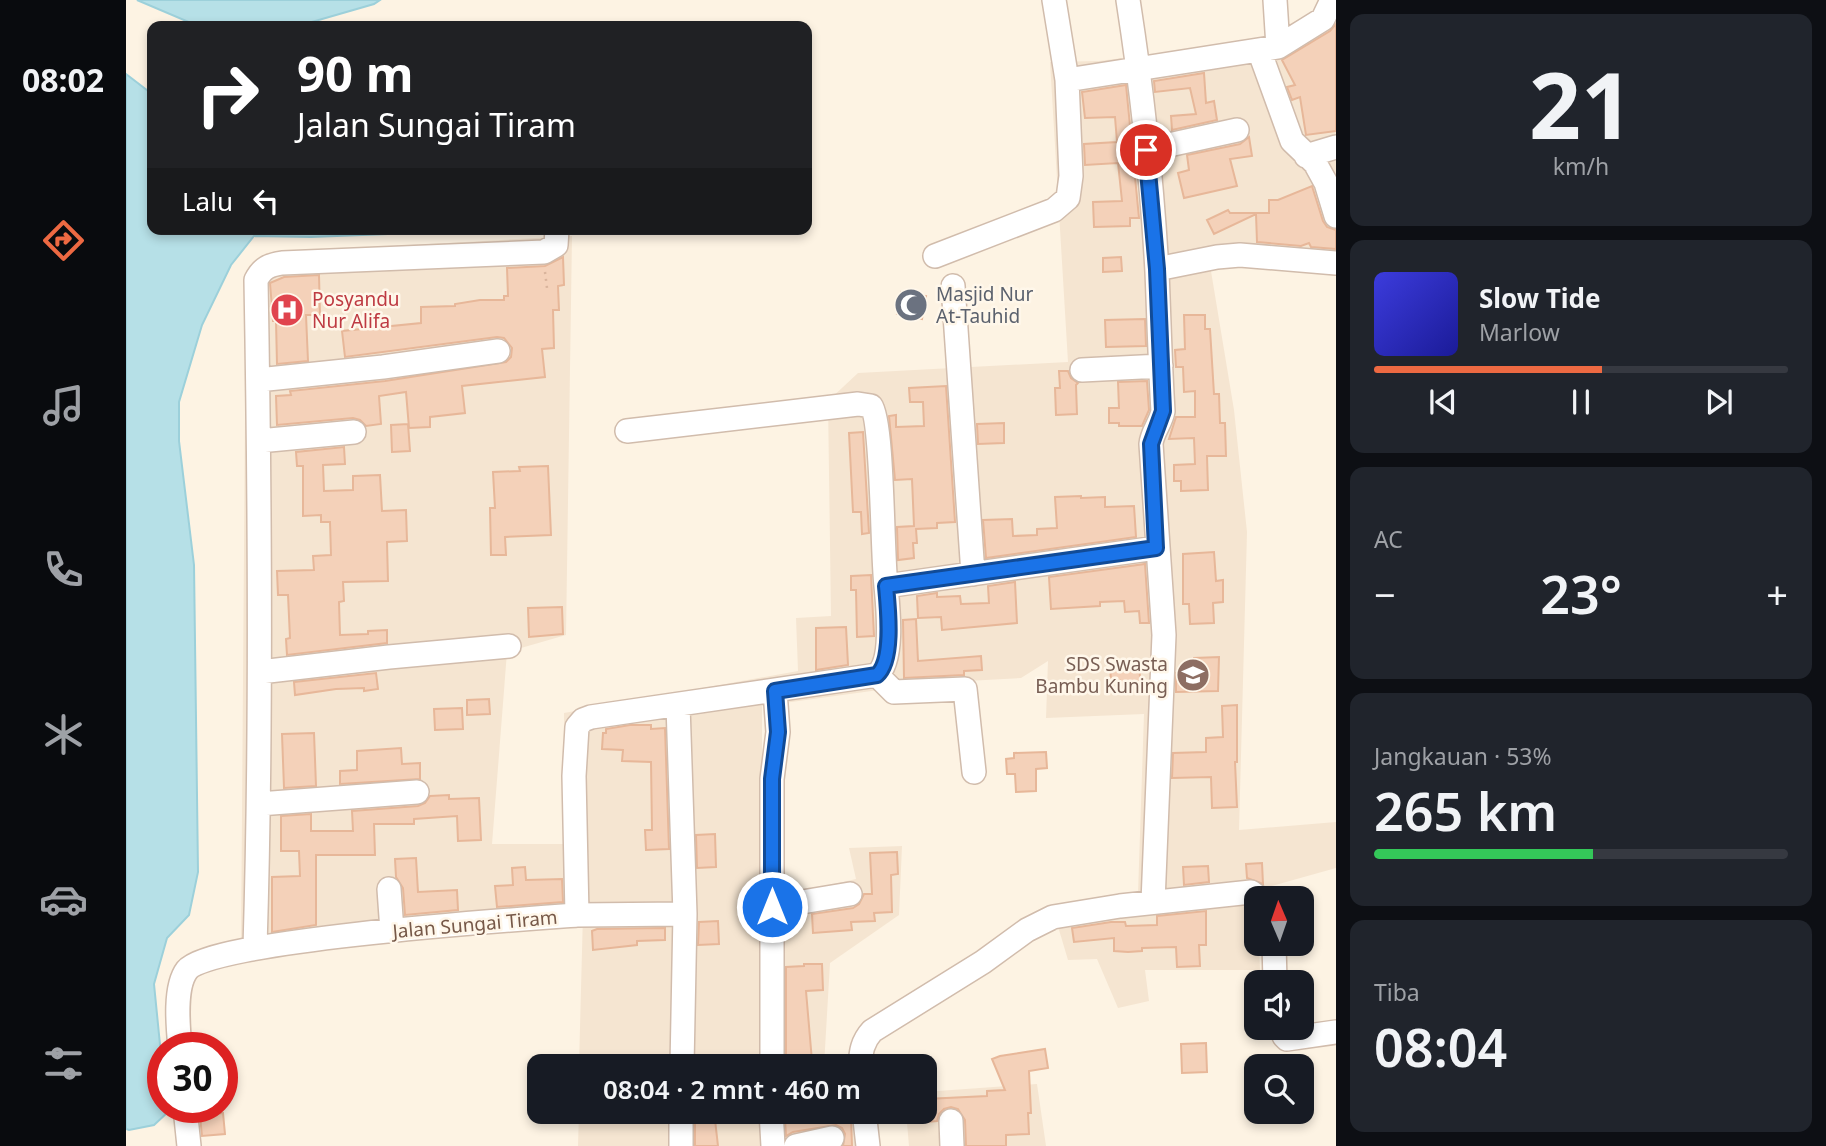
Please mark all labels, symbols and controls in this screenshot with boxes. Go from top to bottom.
text: 90 m [297,40,414,106]
text: 21 [1529,42,1633,166]
icon: right [182,49,273,140]
text: 08:02 [22,58,104,101]
text: Jalan Sungai Tiram [297,103,576,146]
pin [1116,120,1176,180]
icon: arrive [1127,131,1165,169]
text: km/h [1553,150,1609,182]
icon: left [247,182,285,220]
text: Lalu [182,183,233,219]
icon: directions [39,216,88,265]
text: Slow Tide [1479,280,1601,316]
place label: Masjid Nur At-Tauhid [936,281,1034,329]
place label: Posyandu Nur Alifa [312,286,400,334]
mosque icon: Masjid Nur At-Tauhid [892,286,930,324]
hospital icon: Posyandu Nur Alifa [268,291,306,329]
text: Marlow [1479,316,1560,348]
icon: music [39,381,88,430]
icon: previous [1424,383,1462,421]
icon: pause [1562,383,1600,421]
icon: next [1700,383,1738,421]
text: AC [1374,523,1403,555]
icon: phone [39,545,88,594]
text: 23° [1540,558,1622,629]
text: − [1374,568,1396,620]
text: + [1766,568,1788,620]
place label: SDS Swasta Bambu Kuning [1035,651,1168,699]
school or university icon: SDS Swasta Bambu Kuning [1174,656,1212,694]
icon: climate [39,710,88,759]
text: Jangkauan · 53% [1374,740,1552,772]
text: 265 km [1374,775,1557,846]
position arrow [735,870,809,944]
icon: car [39,875,88,924]
north arrow [1244,886,1314,956]
map controls [1244,886,1314,1124]
street label: Jalan Sungai Tiram [389,904,559,944]
button: sound [1244,970,1314,1040]
text: Tiba [1374,976,1420,1008]
text: 08:04 [1374,1011,1507,1082]
speed limit sign: 30 [147,1032,238,1123]
icon: filters [39,1039,88,1088]
button: search [1244,1054,1314,1124]
text: 08:04 · 2 mnt · 460 m [603,1071,861,1107]

